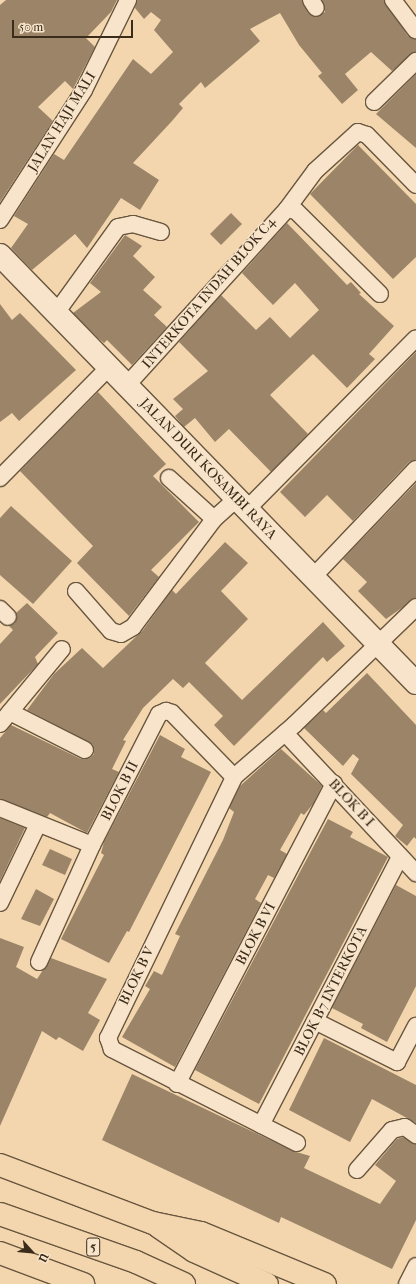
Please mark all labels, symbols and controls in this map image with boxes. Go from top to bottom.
scale bar [14,12,135,38]
text: 50 m [19,20,43,34]
street label: JALAN HAJI MALI [24,69,100,175]
street label: INTERKOTA INDAH BLOK C4 [139,214,279,372]
street label: JALAN DURI KOSAMBI RAYA [136,395,280,543]
street label: BLOK B II [98,758,142,824]
street label: BLOK B I [325,776,377,830]
street label: BLOK B VI [233,900,279,968]
street label: BLOK B7 INTERKOTA [291,923,371,1059]
street label: BLOK B V [116,944,158,1008]
north arrow [12,1232,52,1272]
road number: 5 [86,1236,100,1258]
text: U [35,1251,51,1264]

